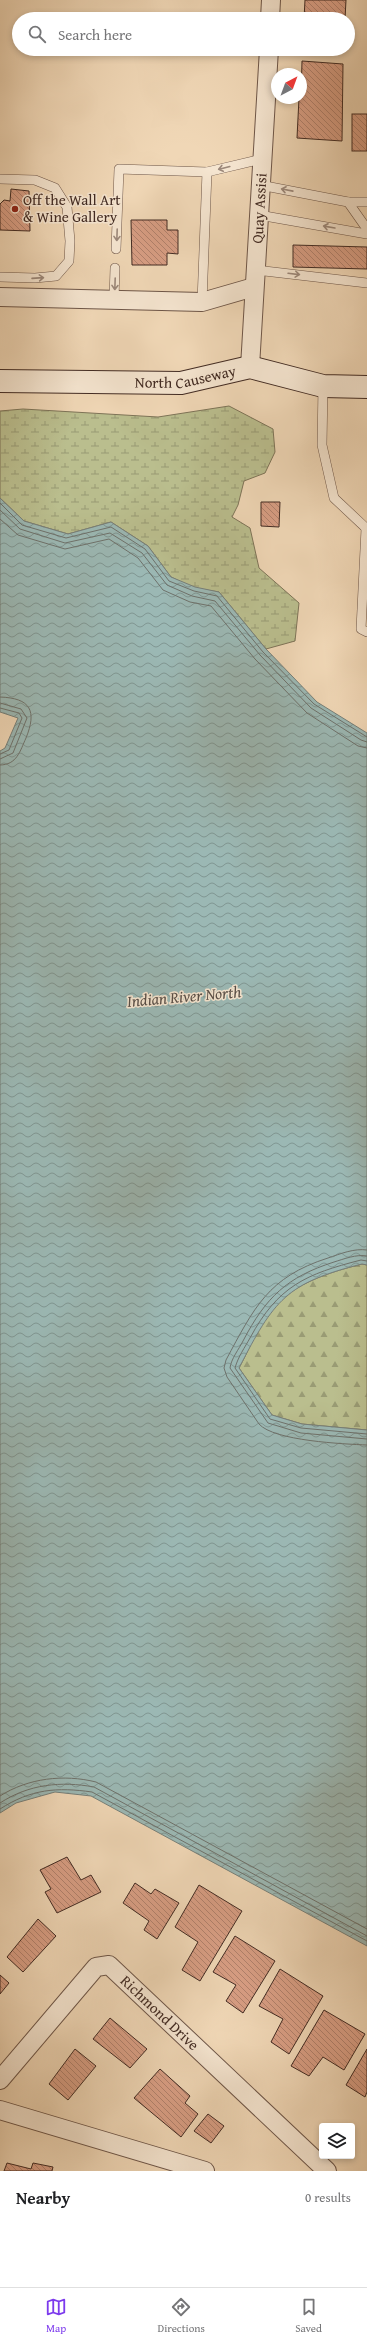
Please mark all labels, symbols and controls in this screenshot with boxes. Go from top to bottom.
search box [12,12,355,56]
icon: search [26,23,48,45]
text: Search here [58,24,132,45]
north arrow [271,68,307,104]
one-way arrow [218,165,231,172]
street label: Quay Assisi [246,172,272,244]
one-way arrow [281,185,294,193]
place label: Off the Wall Art & Wine Gallery [23,189,121,227]
marker: Off the Wall Art & Wine Gallery [10,204,20,214]
one-way arrow [322,223,335,231]
one-way arrow [113,228,121,241]
one-way arrow [287,271,300,278]
one-way arrow [31,274,44,281]
one-way arrow [111,277,119,290]
street label: North Causeway [135,360,238,393]
water label: Indian River North [126,979,242,1013]
street label: Richmond Drive [116,1970,204,2055]
map controls [319,2123,355,2159]
button: layers [319,2123,355,2159]
text: Nearby [16,2185,70,2210]
text: 0 results [305,2188,351,2207]
tab: Map [45,2296,67,2336]
tab: Directions [158,2296,205,2336]
tab: Saved [295,2296,322,2336]

